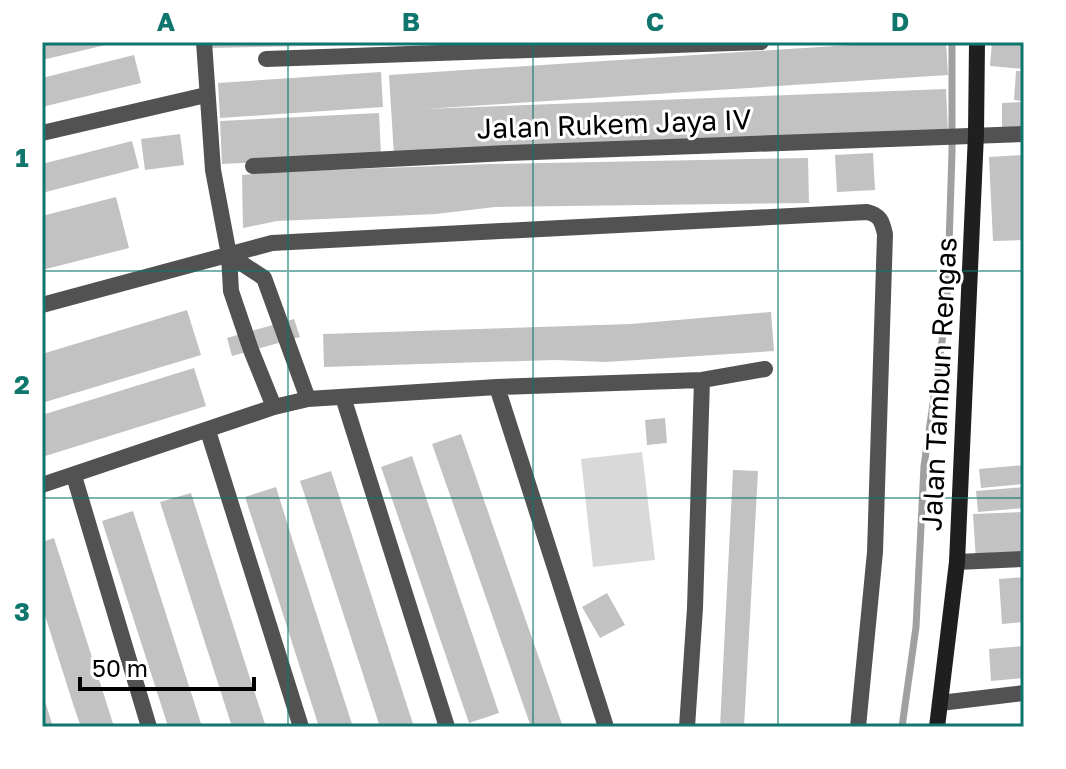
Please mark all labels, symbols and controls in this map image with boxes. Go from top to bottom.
text: A [157,6,176,37]
text: B [402,6,420,37]
text: C [646,6,664,37]
text: D [891,6,909,37]
street label: Jalan Rukem Jaya IV [476,102,752,145]
text: 1 [15,142,29,173]
street label: Jalan Tambun Rengas [914,236,963,532]
text: 2 [14,369,30,400]
text: 3 [14,596,30,627]
scale bar [80,641,254,691]
text: 50 m [92,653,148,682]

